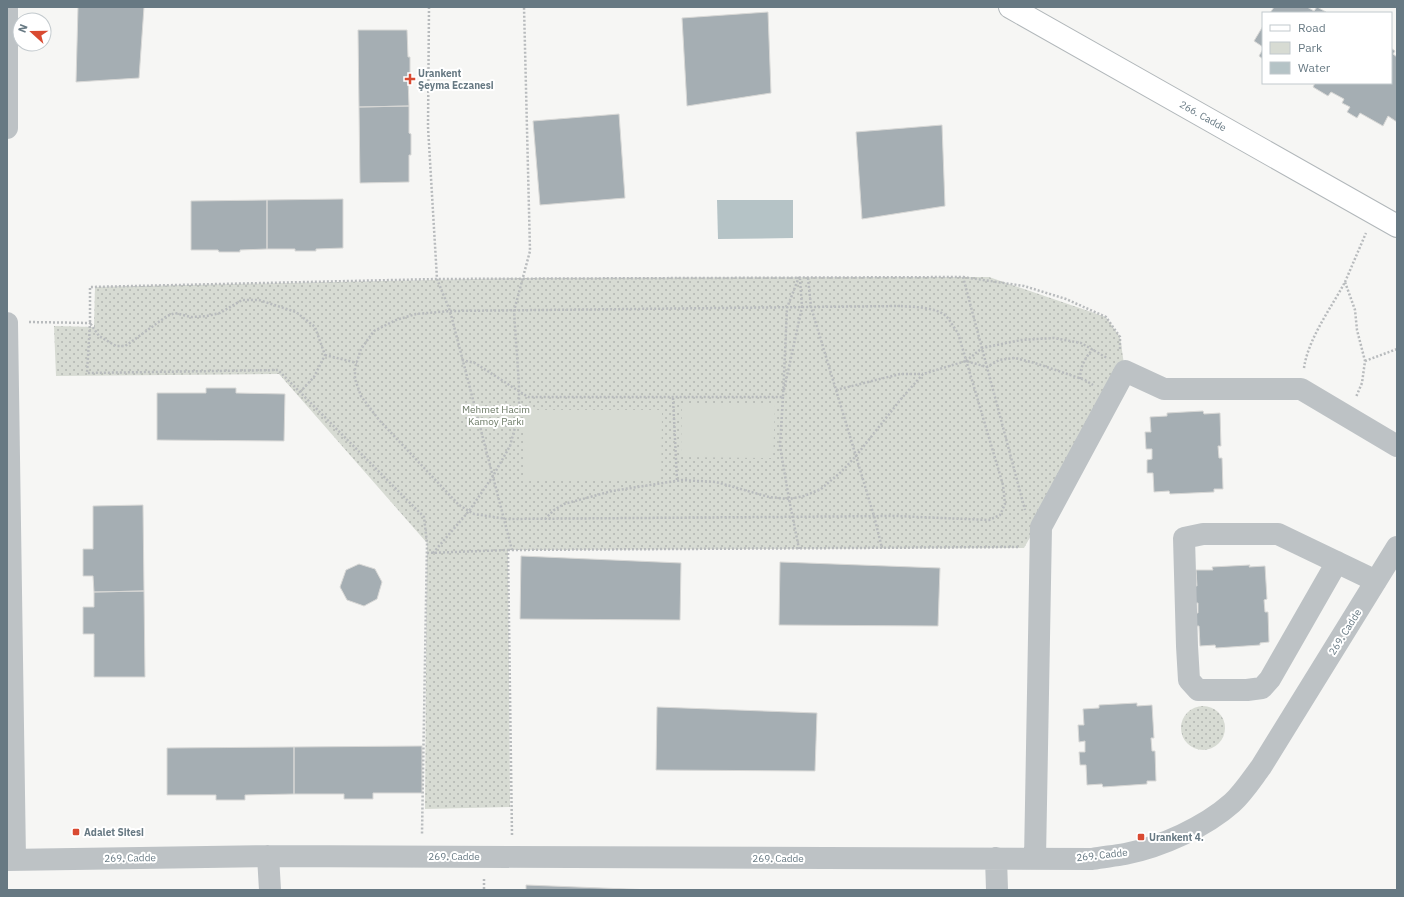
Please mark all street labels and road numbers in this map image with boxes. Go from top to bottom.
street label: 266. Cadde [1177,98,1229,134]
street label: 269. Cadde [1326,606,1364,657]
street label: 269. Cadde [1076,846,1129,864]
street label: 269. Cadde [428,850,480,863]
street label: 269. Cadde [104,851,156,865]
street label: 269. Cadde [752,852,804,865]

